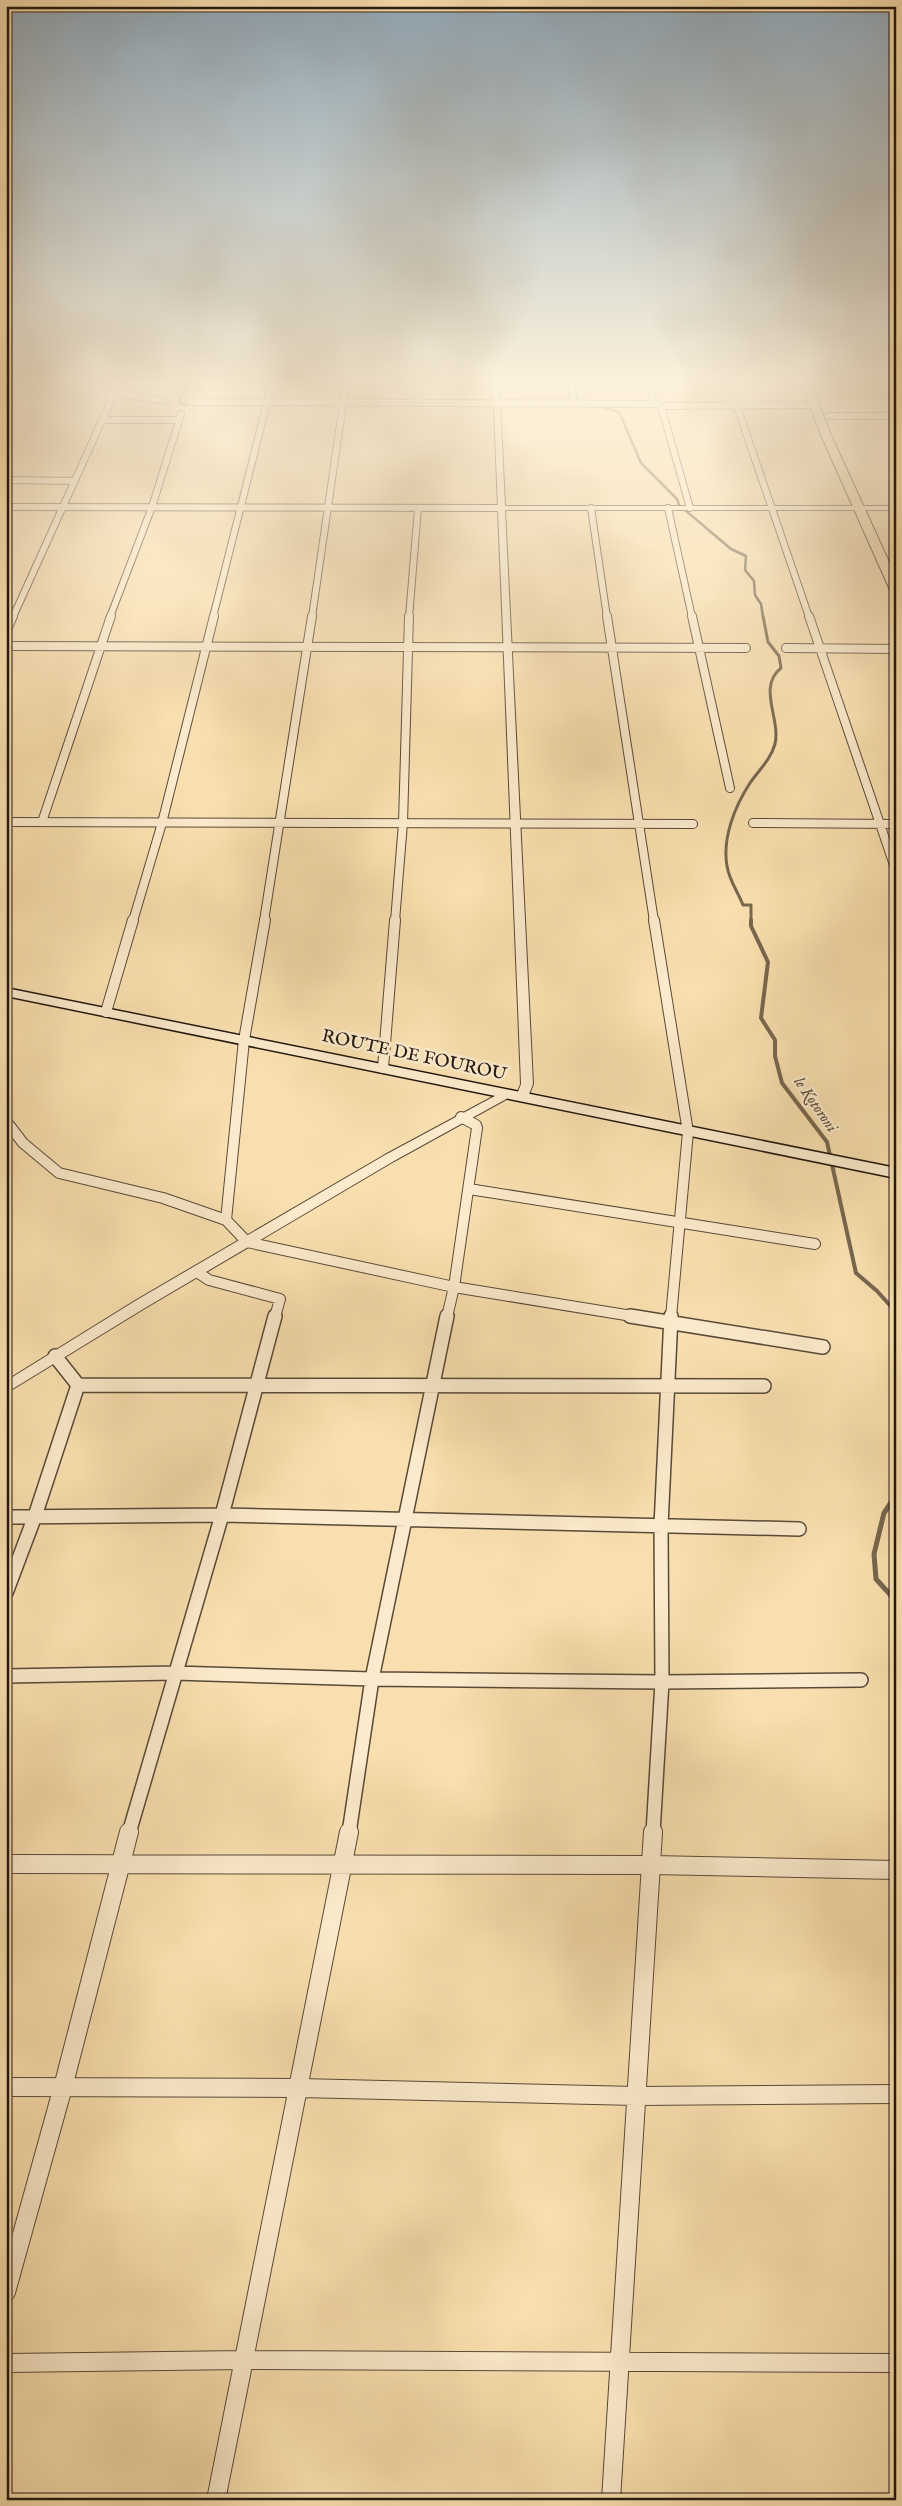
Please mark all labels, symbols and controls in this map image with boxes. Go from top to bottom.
street label: ROUTE DE FOUROU [320,1025,509,1087]
water label: le Kotoroni [789,1074,842,1138]

